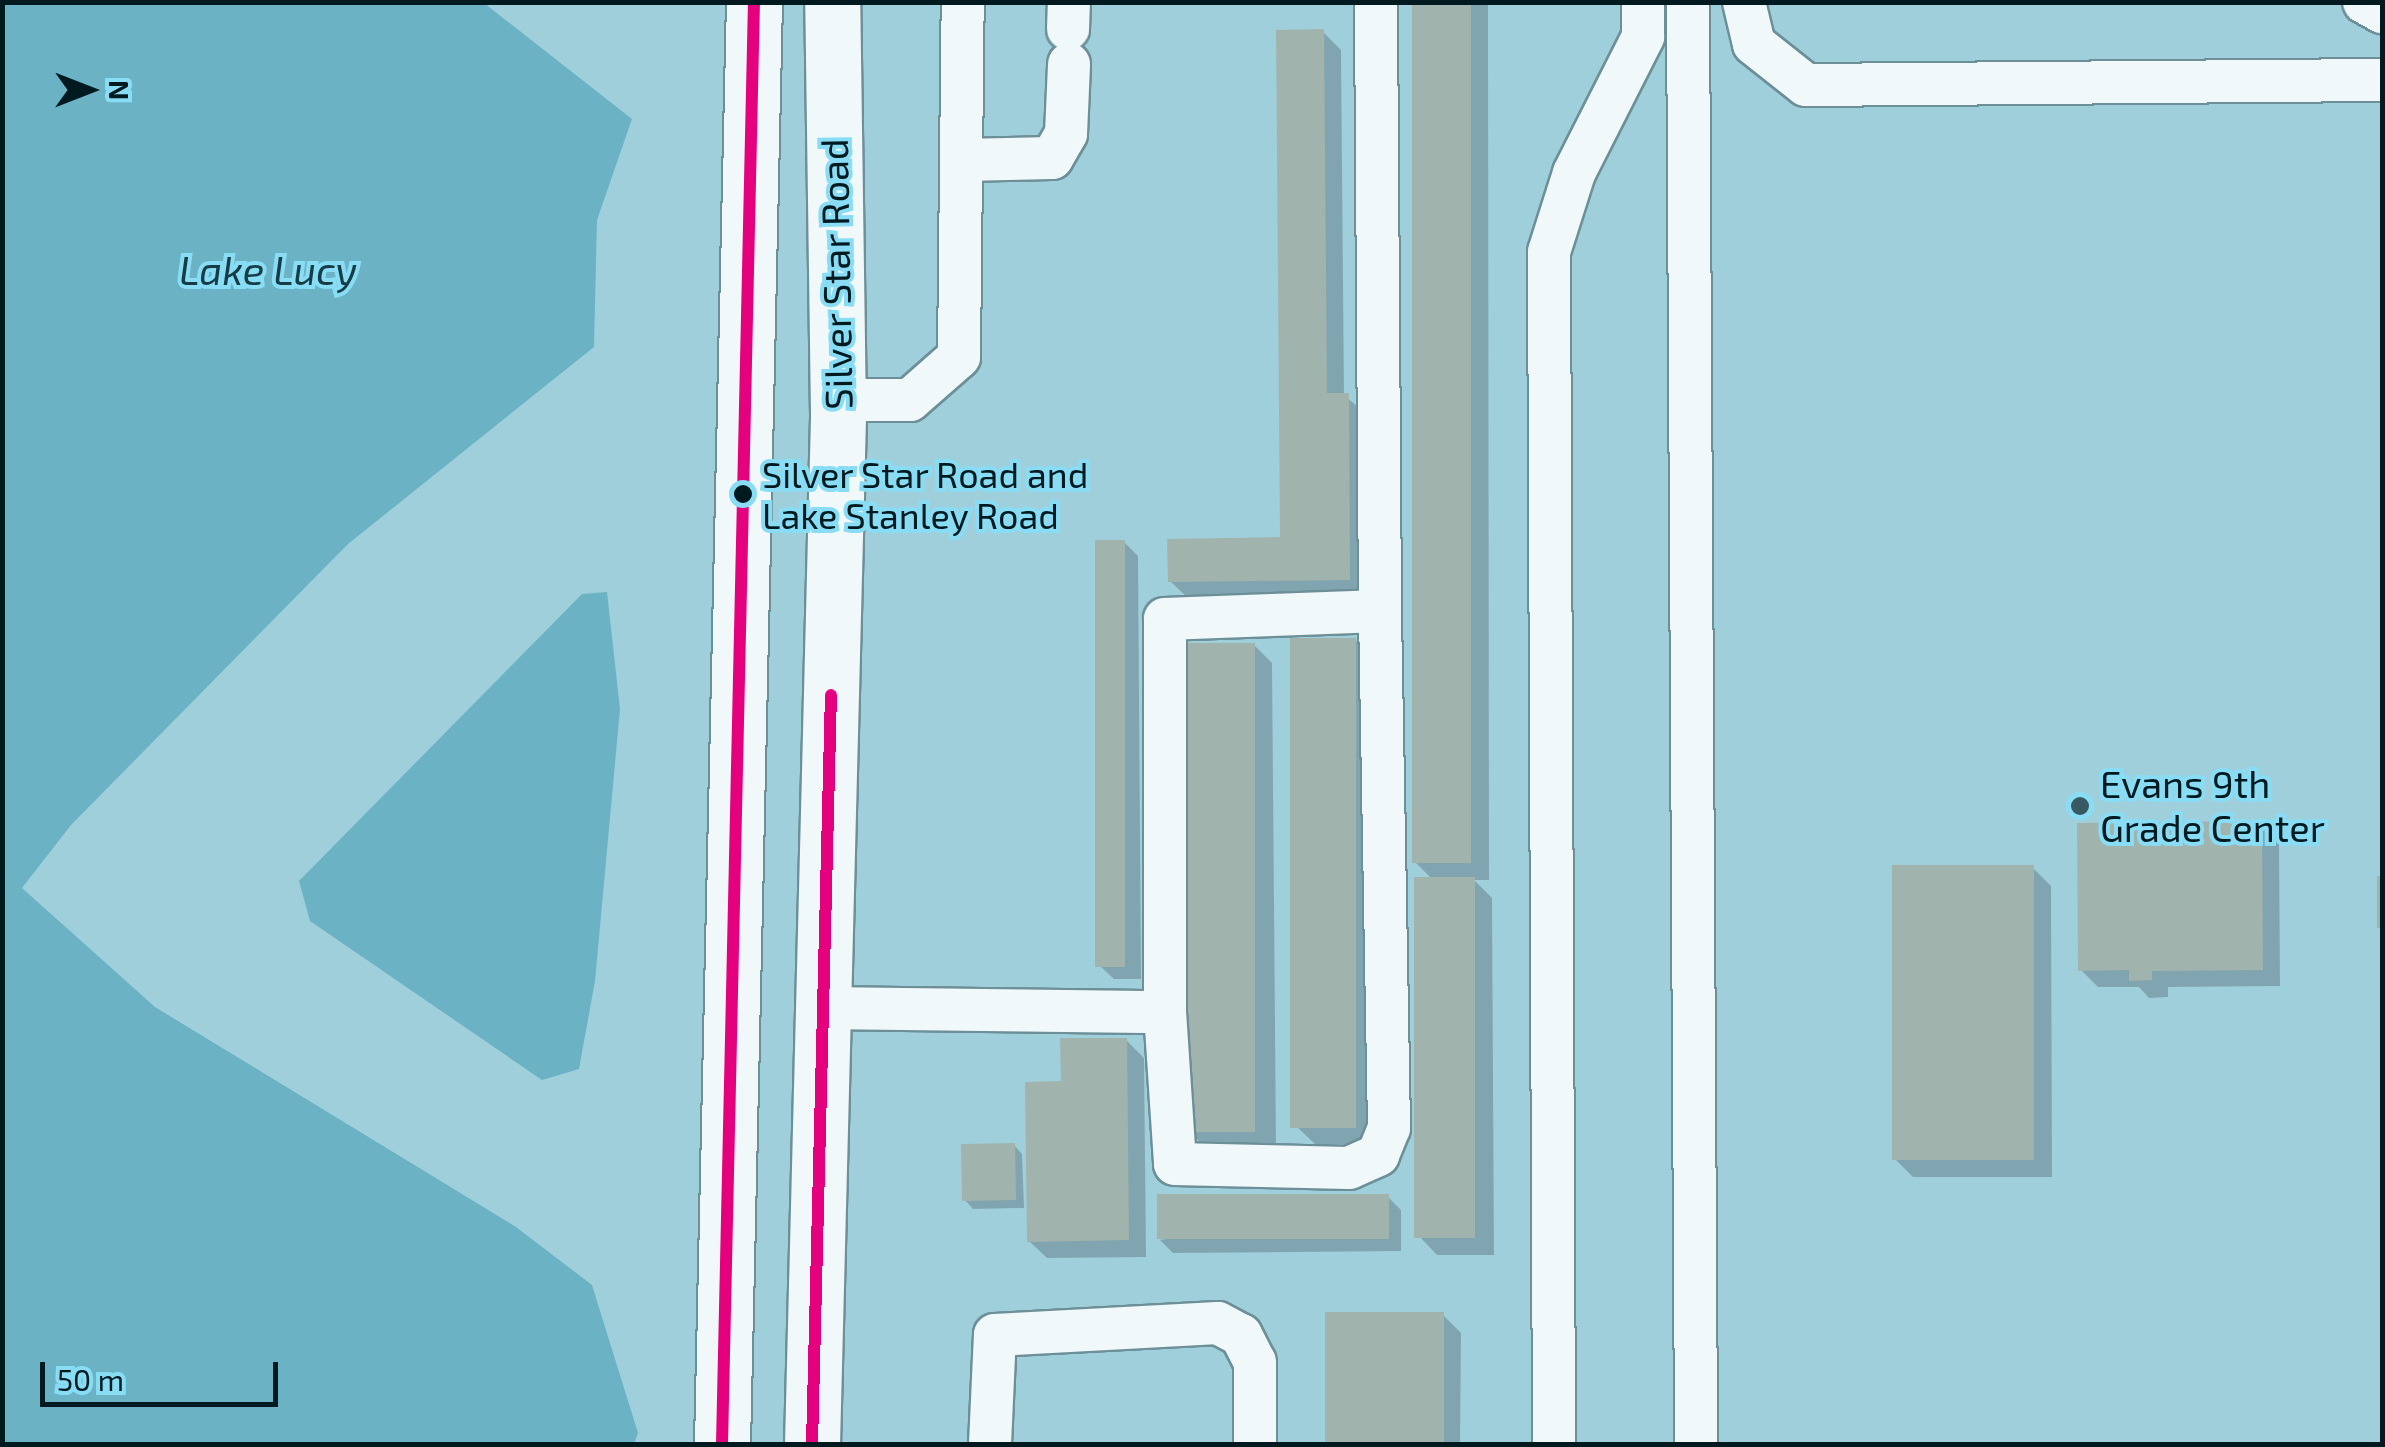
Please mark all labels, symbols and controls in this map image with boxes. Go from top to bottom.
north arrow [40,40,140,140]
text: N [103,80,137,100]
street label: Silver Star Road [811,137,861,411]
water label: Lake Lucy [179,245,357,293]
place label: Silver Star Road and Lake Stanley Road [762,451,1090,536]
marker: Silver Star Road and Lake Stanley Road [733,484,753,504]
place label: Evans 9th Grade Center [2100,761,2325,851]
marker: Evans 9th Grade Center [2069,795,2091,817]
scale bar [45,1342,282,1404]
text: 50 m [57,1361,124,1397]

